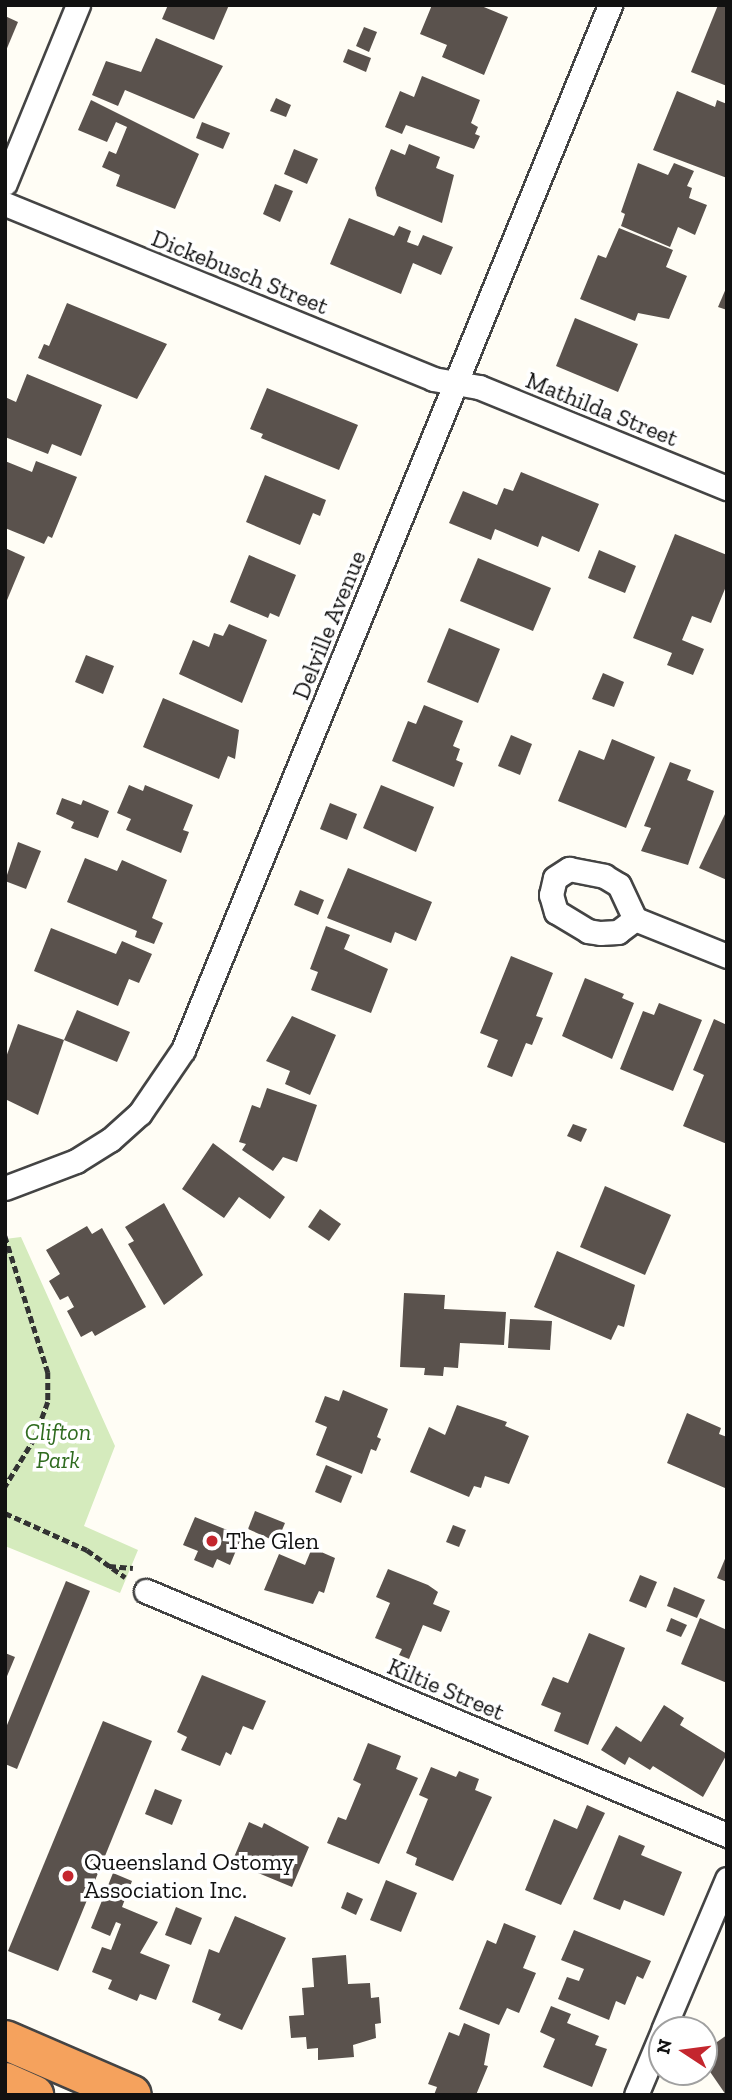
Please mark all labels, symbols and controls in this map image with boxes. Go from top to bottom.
street label: Dickebusch Street [147,223,333,321]
street label: Mathilda Street [522,365,682,453]
street label: Delville Avenue [286,546,372,704]
park label: Clifton Park [25,1418,91,1474]
place label: The Glen [226,1527,319,1555]
marker: The Glen [204,1533,220,1549]
street label: Kiltie Street [383,1651,509,1727]
place label: Queensland Ostomy Association Inc. [84,1848,294,1904]
marker: Queensland Ostomy Association Inc. [58,1866,78,1886]
north arrow [648,2016,718,2086]
text: N [651,2037,677,2056]

